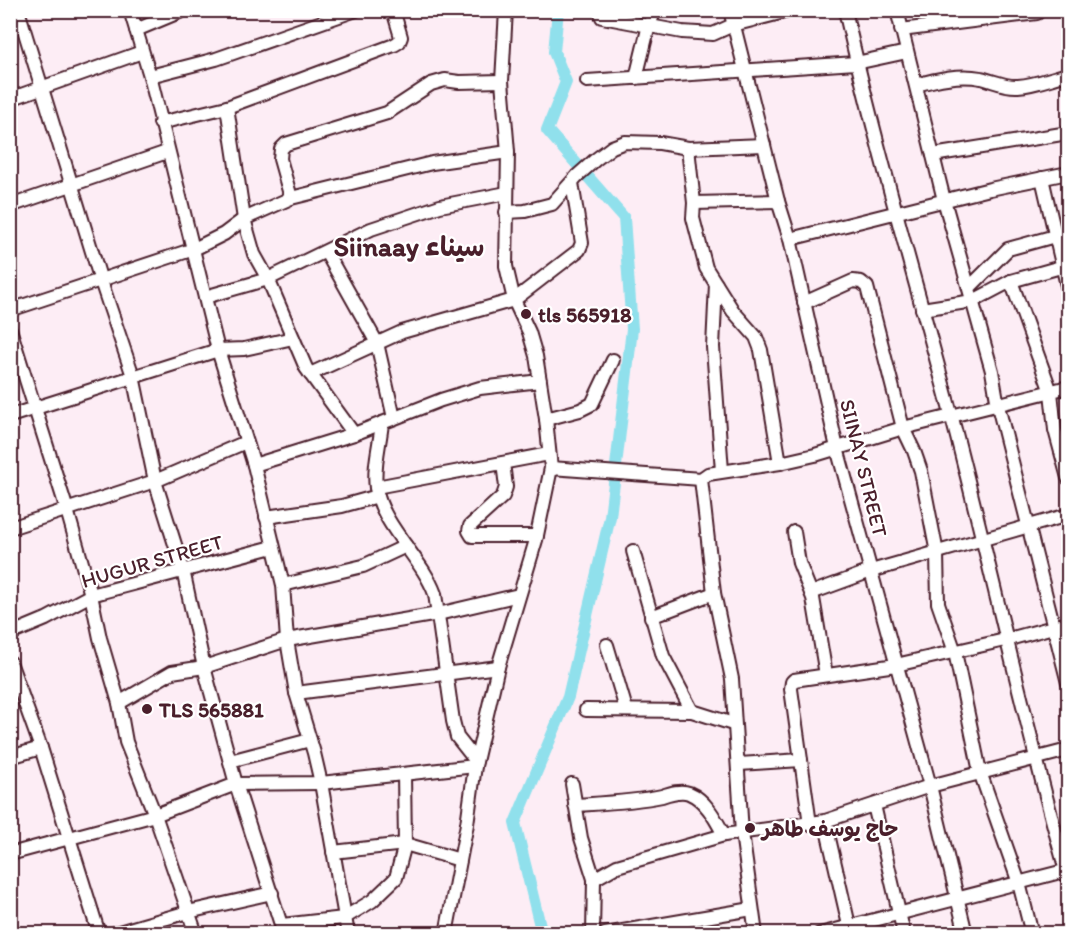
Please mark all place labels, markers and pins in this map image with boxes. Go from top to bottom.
place label: tls 565918 [538,302,632,327]
marker: tls 565918 [519,307,533,321]
place label: TLS 565881 [158,697,264,722]
marker: TLS 565881 [140,702,154,716]
place label: حاج يوسف طاهر [760,816,898,842]
marker: حاج يوسف طاهر [743,821,757,835]

